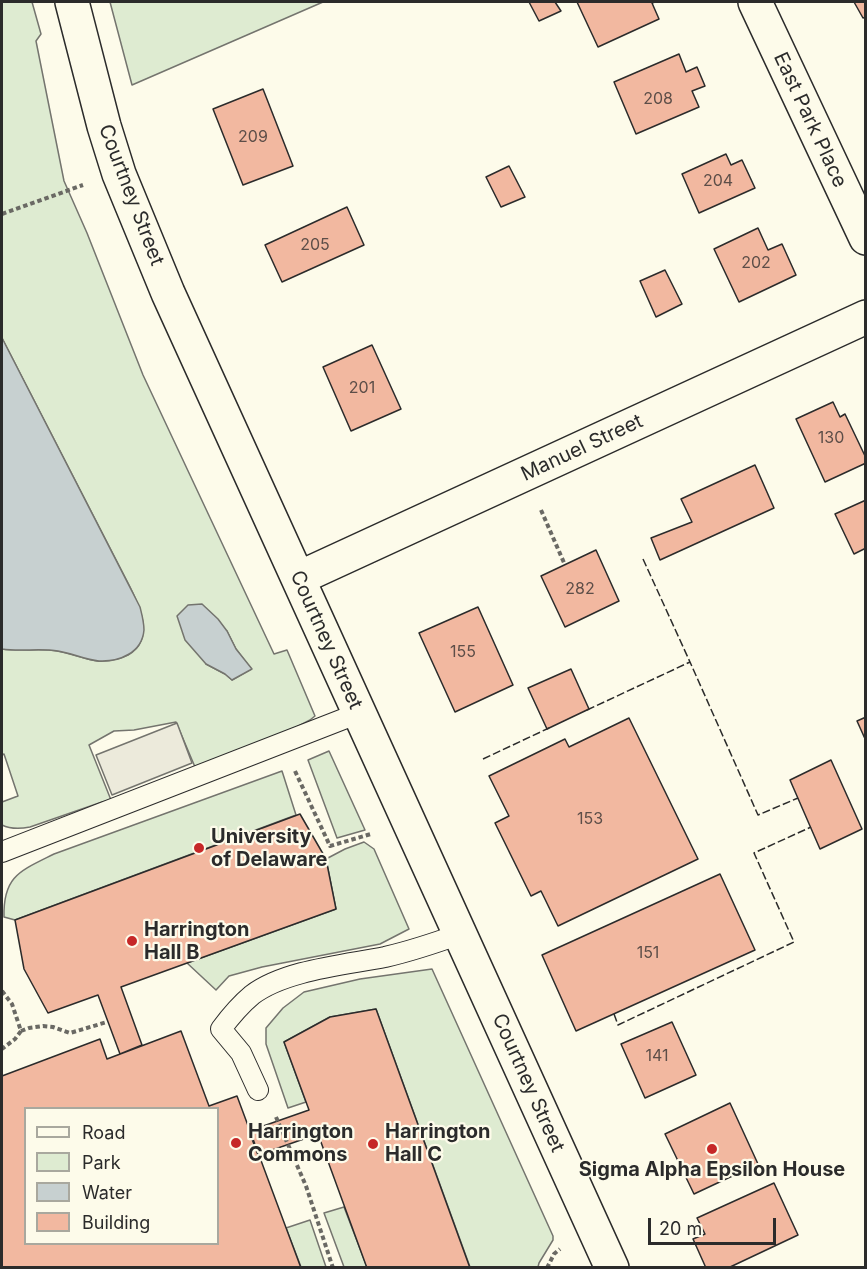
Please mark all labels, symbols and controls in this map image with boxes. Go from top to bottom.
street label: East Park Place [768,49,852,191]
house number: 208 [643,89,673,109]
street label: Courtney Street [93,121,169,269]
house number: 209 [238,127,268,147]
house number: 204 [703,171,733,191]
house number: 205 [300,235,330,255]
house number: 202 [741,253,771,273]
house number: 201 [349,378,375,398]
street label: Manuel Street [517,409,647,487]
house number: 130 [818,428,844,448]
street label: Courtney Street [285,567,367,713]
house number: 282 [565,579,595,599]
house number: 155 [450,642,476,662]
house number: 153 [577,809,603,829]
place label: University of Delaware [211,825,327,872]
marker: University of Delaware [192,841,206,855]
place label: Harrington Hall B [144,918,249,965]
marker: Harrington Hall B [125,934,139,948]
house number: 151 [637,943,659,963]
street label: Courtney Street [487,1010,569,1156]
house number: 141 [645,1046,669,1066]
legend [24,1107,219,1245]
place label: Harrington Commons [248,1120,353,1167]
place label: Harrington Hall C [385,1120,490,1167]
text: Road [82,1122,125,1143]
marker: Harrington Commons [229,1136,243,1150]
marker: Harrington Hall C [366,1137,380,1151]
marker: Sigma Alpha Epsilon House [705,1142,719,1156]
text: Park [82,1152,121,1173]
place label: Sigma Alpha Epsilon House [579,1158,845,1182]
text: Water [82,1182,132,1203]
scale bar [651,1206,778,1244]
text: Building [82,1212,150,1233]
text: 20 m [659,1218,702,1239]

